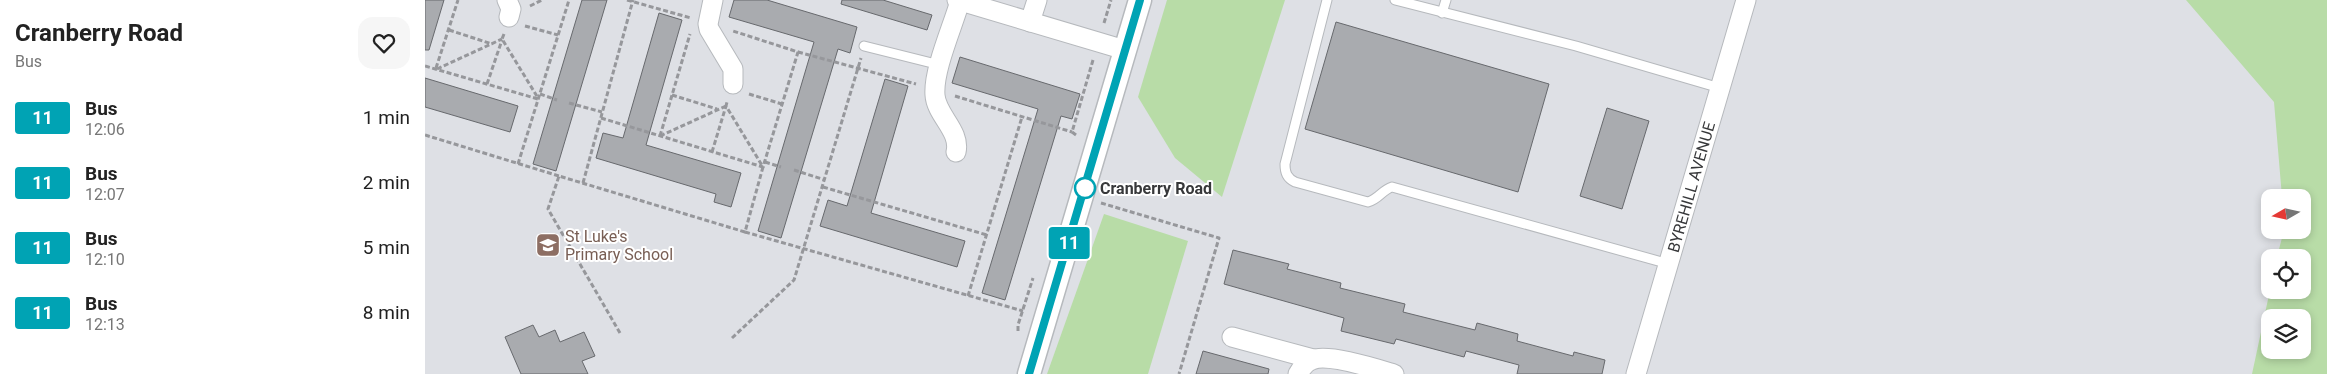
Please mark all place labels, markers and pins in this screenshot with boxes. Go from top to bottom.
marker: Cranberry Road [1074,177,1096,199]
place label: Cranberry Road [1100,179,1212,198]
place label: St Luke's Primary School [565,227,673,264]
school or university icon: St Luke's Primary School [535,232,561,258]

